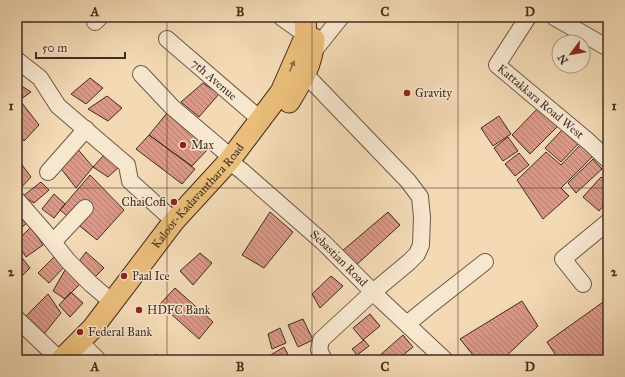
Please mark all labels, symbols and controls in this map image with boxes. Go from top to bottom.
text: A [90,4,100,20]
text: B [236,4,245,20]
text: C [381,4,390,20]
text: D [525,4,535,20]
scale bar [36,34,125,60]
north arrow [551,34,591,74]
text: 50 m [42,41,67,55]
text: N [555,51,571,66]
street label: 7th Avenue [188,56,240,103]
one-way arrow [290,60,296,72]
street label: Kattakkara Road West [495,61,587,142]
place label: Gravity [415,86,453,100]
marker: Gravity [402,88,412,98]
text: 1 [8,98,14,114]
text: 1 [611,98,617,114]
place label: Max [191,138,214,152]
marker: Max [178,140,188,150]
street label: Kaloor-Kadavanthara Road [149,141,247,251]
place label: ChaiCofi [122,195,166,209]
marker: ChaiCofi [169,197,179,207]
street label: Sebastian Road [308,227,370,289]
text: 2 [8,264,15,280]
text: 2 [611,264,618,280]
place label: Paal Ice [132,269,170,283]
marker: Paal Ice [119,271,129,281]
place label: HDFC Bank [147,303,211,317]
marker: HDFC Bank [134,305,144,315]
place label: Federal Bank [88,325,152,339]
marker: Federal Bank [75,327,85,337]
text: A [90,359,100,375]
text: B [236,359,245,375]
text: C [381,359,390,375]
text: D [525,359,535,375]

